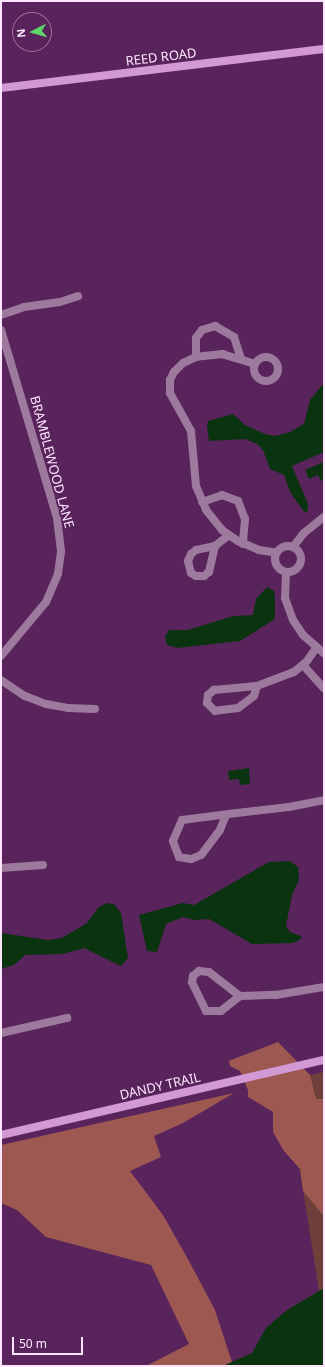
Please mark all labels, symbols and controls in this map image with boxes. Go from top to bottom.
north arrow [12,12,52,52]
text: N [13,28,28,38]
street label: REED ROAD [125,45,197,69]
street label: BRAMBLEWOOD LANE [27,394,77,530]
street label: DANDY TRAIL [118,1069,202,1103]
scale bar [14,1329,85,1355]
text: 50 m [19,1335,47,1352]

